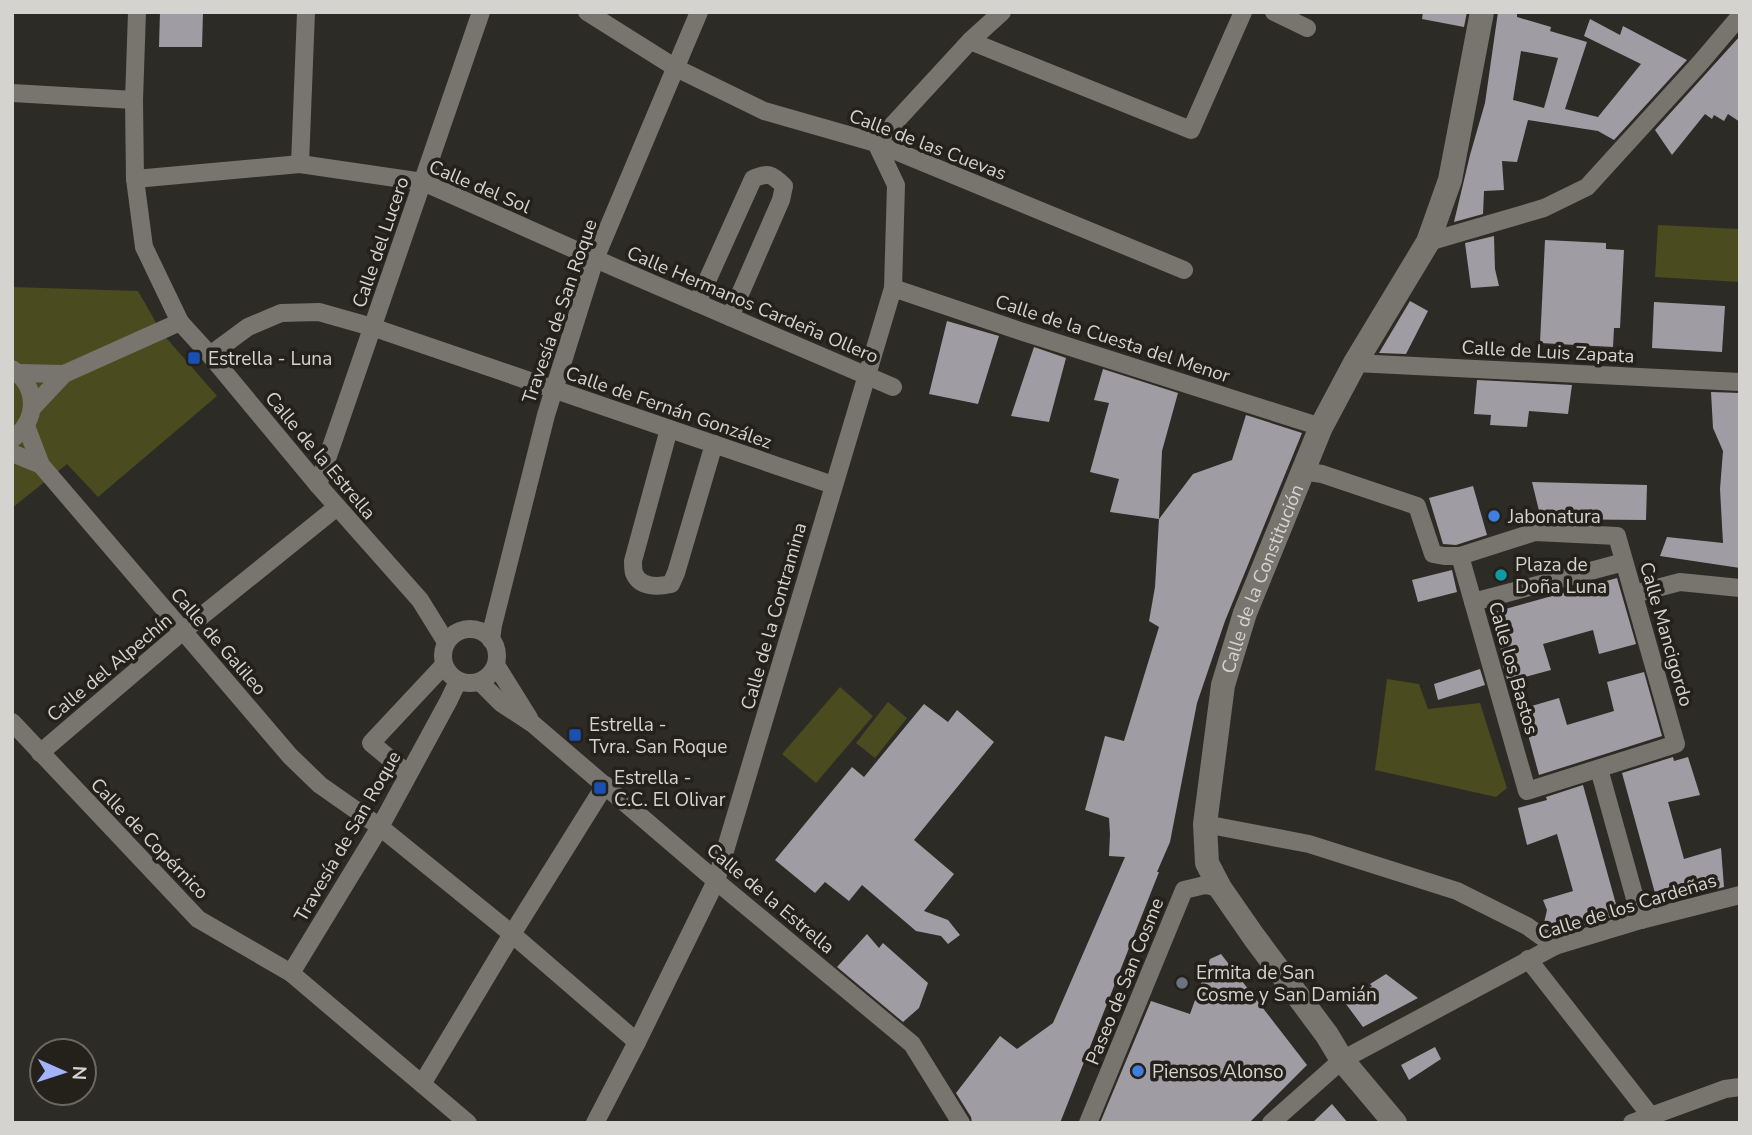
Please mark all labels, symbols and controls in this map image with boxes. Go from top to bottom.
street label: Calle de las Cuevas [845,103,1010,187]
street label: Calle del Sol [425,154,535,220]
street label: Calle del Lucero [346,173,416,311]
street label: Travesía de San Roque [516,216,604,407]
street label: Calle Hermanos Cardeña Ollero [623,240,882,370]
street label: Calle de la Cuesta del Menor [992,289,1234,389]
street label: Calle de Luis Zapata [1461,334,1635,370]
place label: Estrella - Luna [208,346,332,372]
marker: Estrella - Luna [186,350,202,366]
street label: Calle de Fernán González [562,360,775,456]
street label: Calle de la Estrella [259,386,382,525]
street label: Calle de la Constitución [1215,480,1310,677]
place label: Jabonatura [1507,504,1601,530]
marker: Jabonatura [1486,508,1502,524]
street label: Calle de la Contramina [735,520,813,713]
place label: Plaza de Doña Luna [1515,552,1607,600]
street label: Calle Mancigordo [1633,559,1699,709]
marker: Plaza de Doña Luna [1493,567,1509,583]
street label: Calle de Galileo [164,582,272,701]
street label: Calle los Bastos [1482,599,1544,738]
street label: Calle del Alpechín [42,608,178,728]
place label: Estrella - Tvra. San Roque [589,712,727,760]
marker: Estrella - Tvra. San Roque [567,727,583,743]
street label: Travesía de San Roque [288,746,407,927]
place label: Estrella - C.C. El Olivar [614,765,726,813]
street label: Calle de Copérnico [84,772,214,905]
marker: Estrella - C.C. El Olivar [592,780,608,796]
street label: Calle de la Estrella [701,837,840,960]
street label: Calle de los Cardeñas [1535,867,1720,946]
street label: Paseo de San Cosme [1080,894,1170,1069]
place label: Ermita de San Cosme y San Damián [1196,960,1377,1008]
marker: Ermita de San Cosme y San Damián [1174,975,1190,991]
north arrow [28,1037,98,1107]
place label: Piensos Alonso [1152,1059,1284,1085]
marker: Piensos Alonso [1130,1063,1146,1079]
text: N [66,1065,92,1081]

